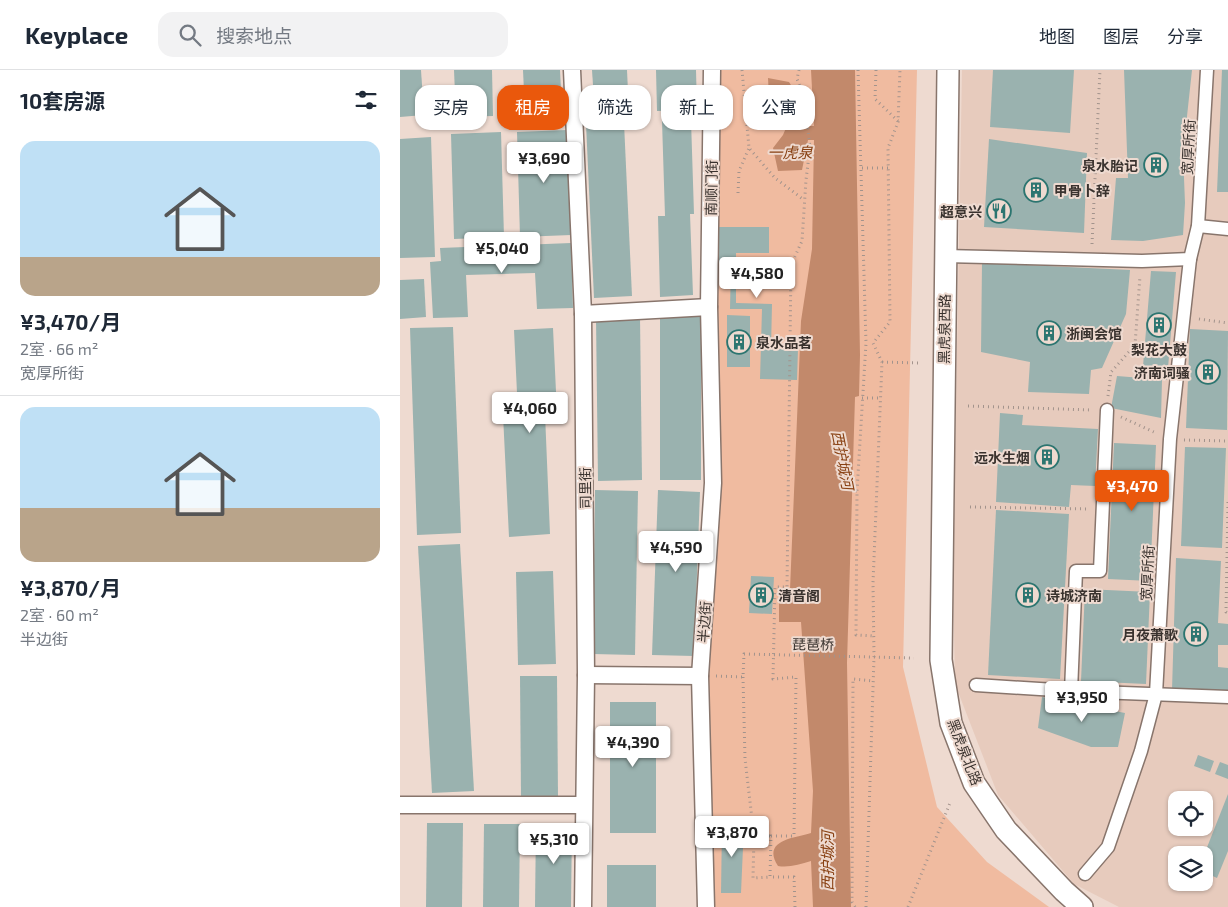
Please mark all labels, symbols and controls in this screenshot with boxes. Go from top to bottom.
search box [158,12,508,57]
text: Keyplace [25,20,128,49]
icon: search [176,21,204,49]
text: 搜索地点 [216,24,292,47]
text: 地图 [1039,25,1075,47]
text: 图层 [1103,25,1139,47]
text: 分享 [1167,25,1203,47]
chip: 买房 [415,85,487,130]
chip: 租房 [497,85,569,130]
chip: 筛选 [579,85,651,130]
chip: 新上 [661,85,733,130]
chip: 公寓 [743,85,815,130]
icon: filters [352,86,380,114]
text: 10套房源 [20,88,105,113]
street label: 宽厚所街 [1178,119,1198,175]
pin: ¥3,690 [503,142,585,184]
water label: 一虎泉 [767,143,813,161]
text: ¥3,690 [518,148,570,167]
building icon: 泉水胎记 [1143,152,1169,178]
place label: 泉水胎记 [1082,157,1138,174]
street label: 南顺门街 [702,160,720,216]
icon: home [155,174,245,264]
building icon: 甲骨卜辞 [1023,177,1049,203]
place label: 甲骨卜辞 [1054,182,1110,199]
restaurant icon: 超意兴 [986,198,1012,224]
place label: 超意兴 [940,203,982,220]
pin: ¥5,040 [461,232,543,274]
text: ¥5,040 [475,238,529,257]
pin: ¥4,580 [716,256,798,299]
text: ¥4,580 [730,263,784,282]
street label: 黑虎泉西路 [935,294,953,364]
text: ¥3,470/月 [20,309,121,334]
building icon: 梨花大鼓 [1146,312,1172,338]
building icon: 浙闽会馆 [1036,320,1062,346]
place label: 浙闽会馆 [1066,325,1122,342]
building icon: 泉水品茗 [726,329,752,355]
place label: 泉水品茗 [756,334,812,351]
text: 2室 · 66 m² [20,339,98,358]
place label: 梨花大鼓 [1131,341,1187,358]
building icon: 济南词骚 [1195,359,1221,385]
text: 宽厚所街 [20,363,84,382]
place label: 济南词骚 [1134,364,1190,381]
pin: ¥4,060 [489,392,571,434]
text: ¥4,060 [503,398,557,417]
water label: 西护城河 [828,429,858,494]
icon: home [155,439,245,529]
building icon: 远水生烟 [1034,444,1060,470]
place label: 远水生烟 [974,449,1030,466]
street label: 司里街 [576,467,594,509]
pin: ¥3,470 [1091,470,1173,512]
text: ¥3,470 [1106,476,1158,495]
pin: ¥4,590 [635,530,717,573]
text: ¥4,590 [649,537,703,556]
street label: 宽厚所街 [1137,545,1157,601]
text: ¥3,870/月 [20,575,121,600]
building icon: 清音阁 [748,582,774,608]
building icon: 诗城济南 [1015,582,1041,608]
place label: 清音阁 [778,587,820,604]
place label: 诗城济南 [1046,587,1102,604]
street label: 半边街 [694,600,714,644]
text: 2室 · 60 m² [20,605,99,624]
building icon: 月夜萧歌 [1183,621,1209,647]
place label: 月夜萧歌 [1122,626,1178,643]
text: 半边街 [20,629,68,648]
street label: 琵琶桥 [792,635,834,653]
pin: ¥3,950 [1041,680,1123,723]
text: ¥3,950 [1056,687,1108,706]
street label: 黑虎泉北路 [945,716,985,788]
pin: ¥4,390 [592,726,674,768]
text: ¥4,390 [606,732,660,751]
map controls [1168,791,1213,891]
button: locate [1168,791,1213,836]
pin: ¥3,870 [691,816,773,858]
pin: ¥5,310 [513,822,595,865]
text: ¥3,870 [706,822,758,841]
water label: 西护城河 [818,828,836,891]
text: ¥5,310 [529,829,579,848]
button: layers [1168,846,1213,891]

